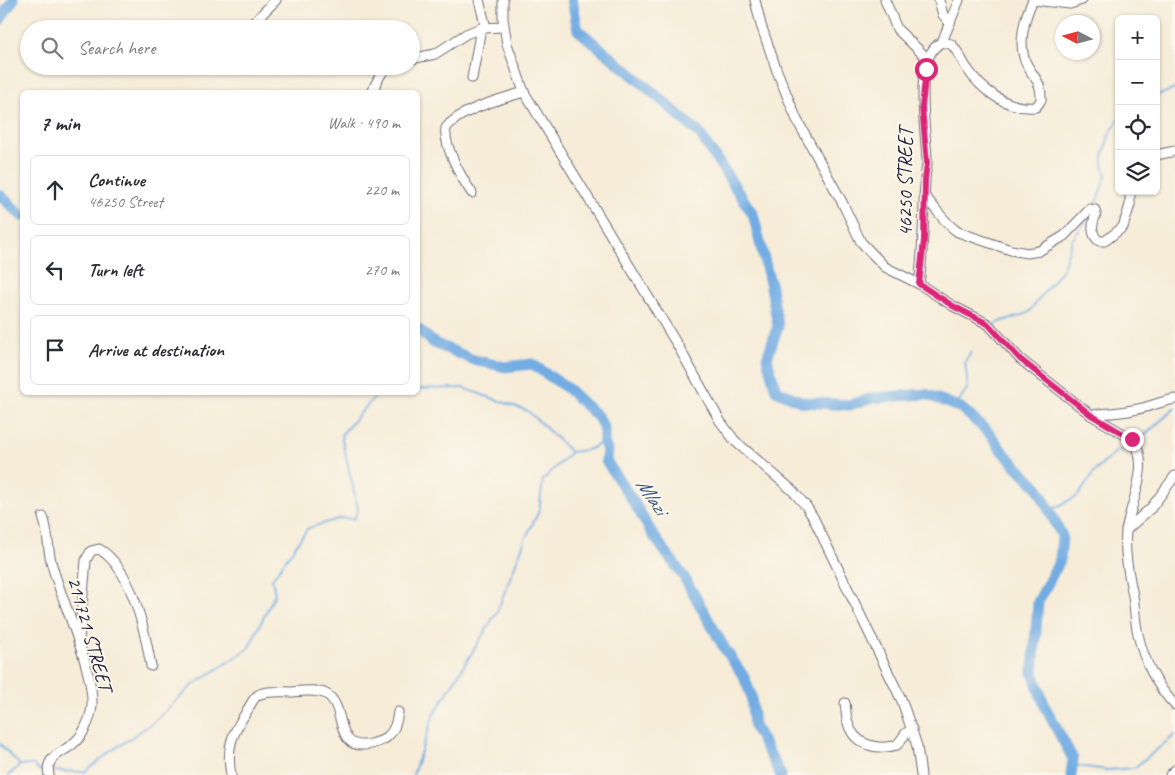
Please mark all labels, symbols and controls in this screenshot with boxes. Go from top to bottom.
north arrow [1055,15,1100,60]
map controls [1115,15,1160,195]
button: + [1115,15,1160,60]
search box [20,20,420,75]
icon: search [38,34,66,62]
text: Search here [78,36,155,60]
route start [915,58,938,81]
button: − [1115,60,1160,105]
button: locate [1115,105,1160,150]
text: 7 min [40,110,80,136]
text: Walk · 490 m [328,113,400,133]
street label: 46250 STREET [893,124,918,236]
button: layers [1115,150,1160,195]
text: Continue [88,168,145,192]
icon: ahead [41,176,69,204]
text: 220 m [365,180,399,200]
text: 46250 Street [88,192,163,212]
icon: left [41,256,69,284]
text: Turn left [88,258,143,282]
text: 270 m [365,260,399,280]
icon: arrive [41,336,69,364]
text: Arrive at destination [88,338,224,362]
route end [1121,428,1144,451]
water label: Mlazi [630,473,676,523]
street label: 211721 STREET [62,574,119,698]

